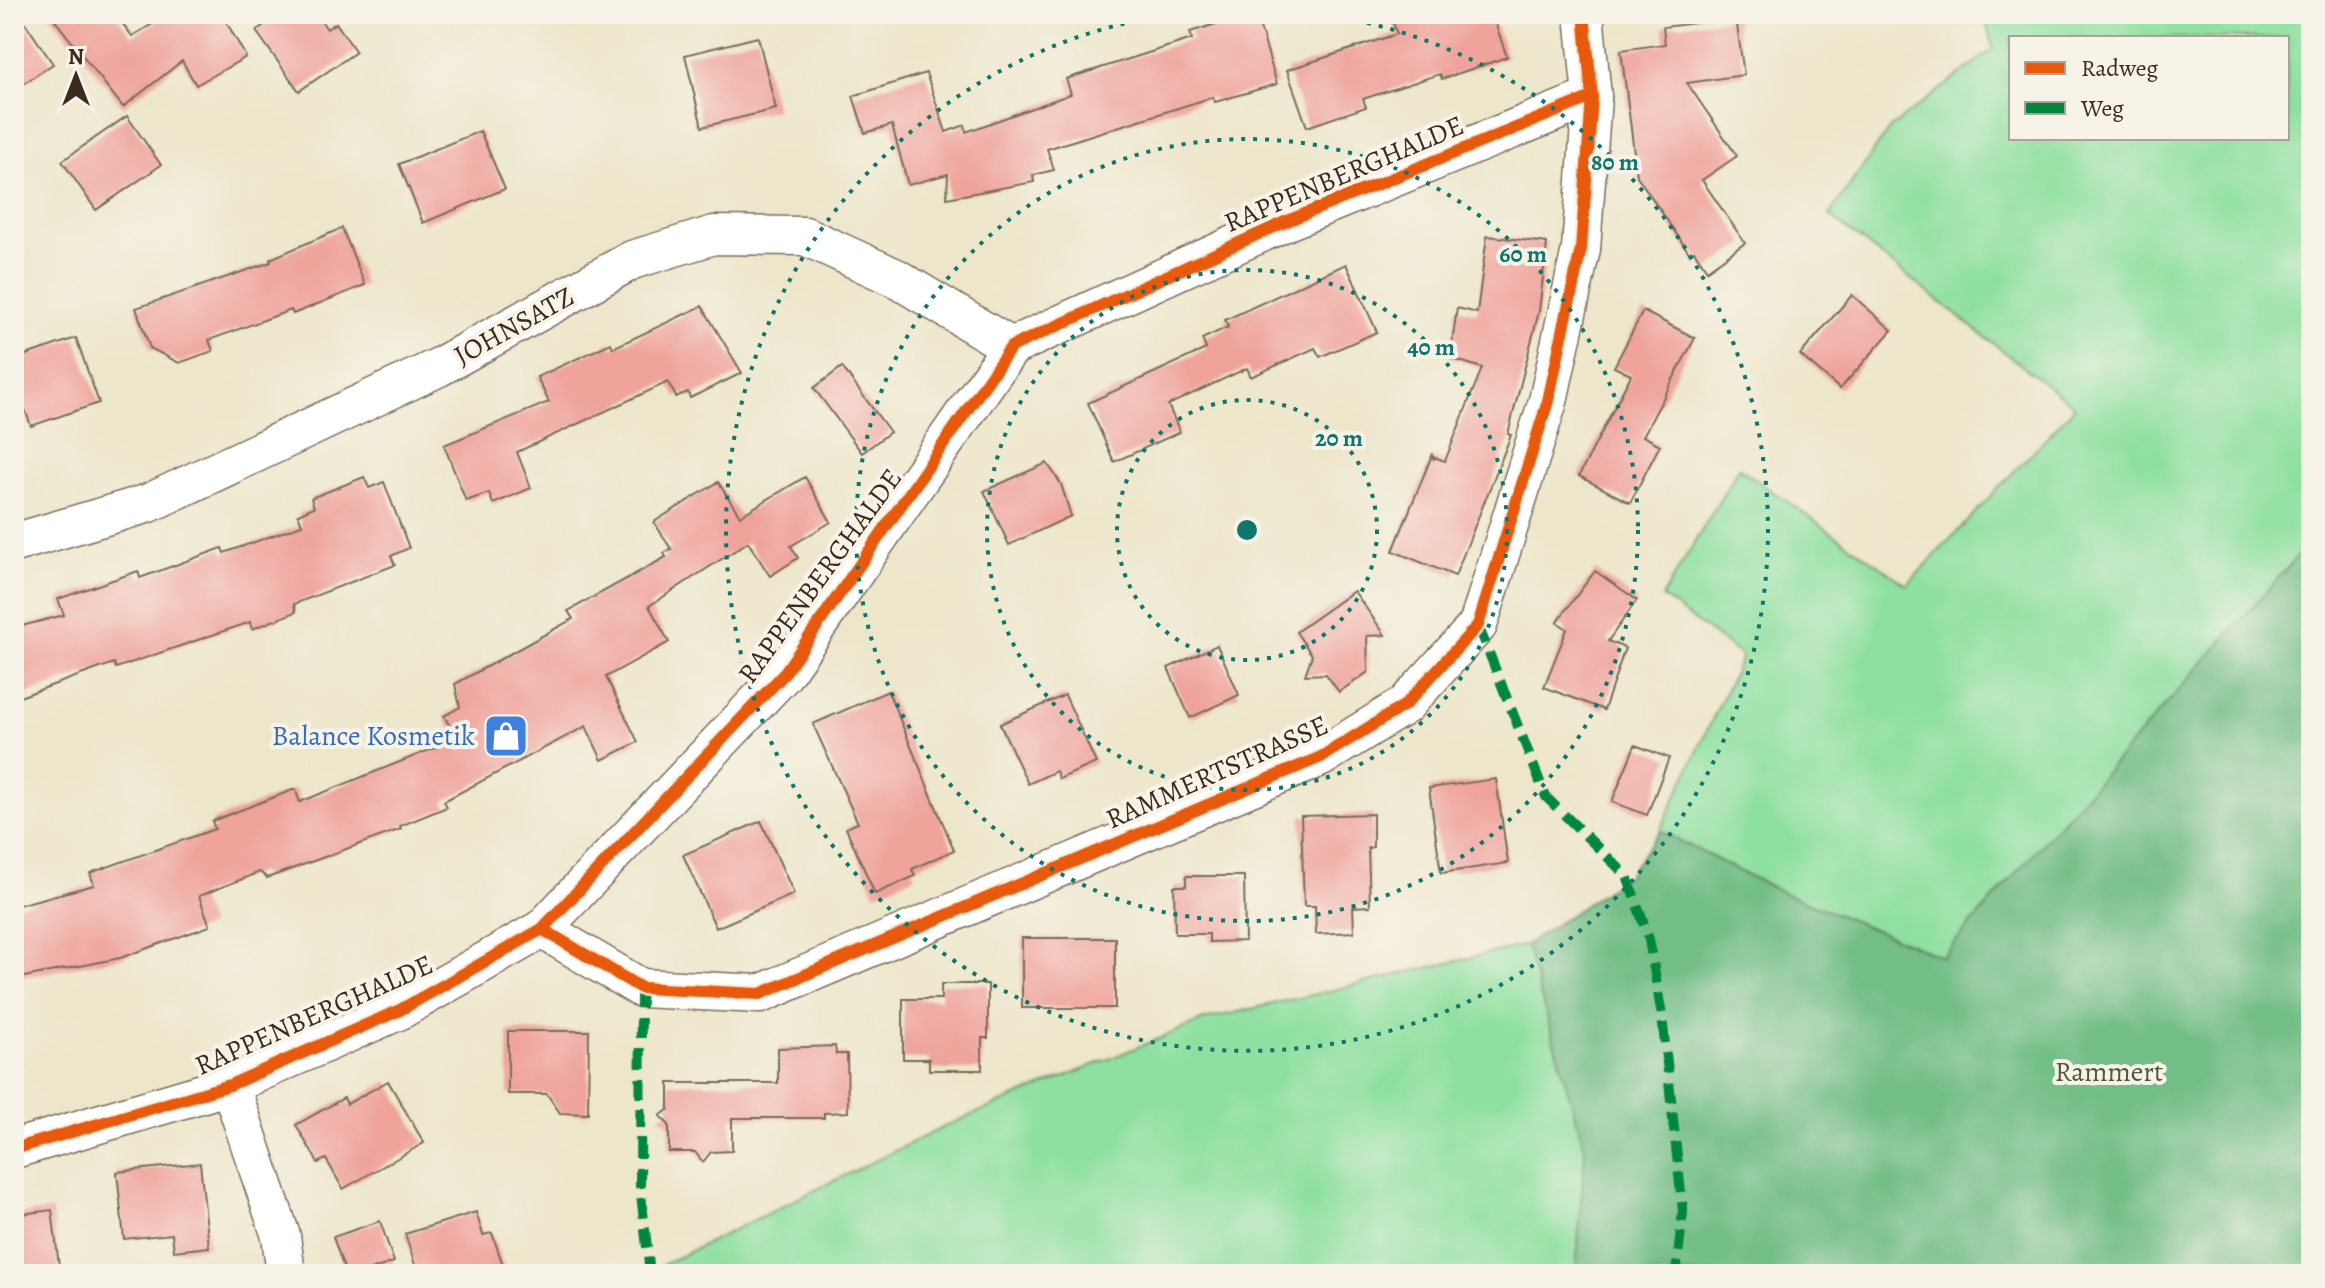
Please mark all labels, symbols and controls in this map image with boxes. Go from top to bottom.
north arrow [36,36,116,116]
legend [2009,36,2289,140]
text: N [68,42,84,72]
text: Radweg [2081,52,2158,84]
text: Weg [2080,92,2124,124]
street label: RAPPENBERGHALDE [1218,106,1470,242]
text: 80 m [1591,146,1639,178]
text: 60 m [1499,238,1547,270]
street label: JOHNSATZ [447,278,581,374]
text: 40 m [1407,331,1455,363]
text: 20 m [1315,422,1363,454]
street label: RAPPENBERGHALDE [729,461,911,691]
centre of rings [1233,516,1261,544]
street label: RAMMERTSTRASSE [1100,706,1334,838]
shop icon: Balance Kosmetik [482,712,530,760]
place label: Balance Kosmetik [272,717,475,755]
street label: RAPPENBERGHALDE [189,945,439,1085]
park label: Rammert [2055,1053,2163,1091]

